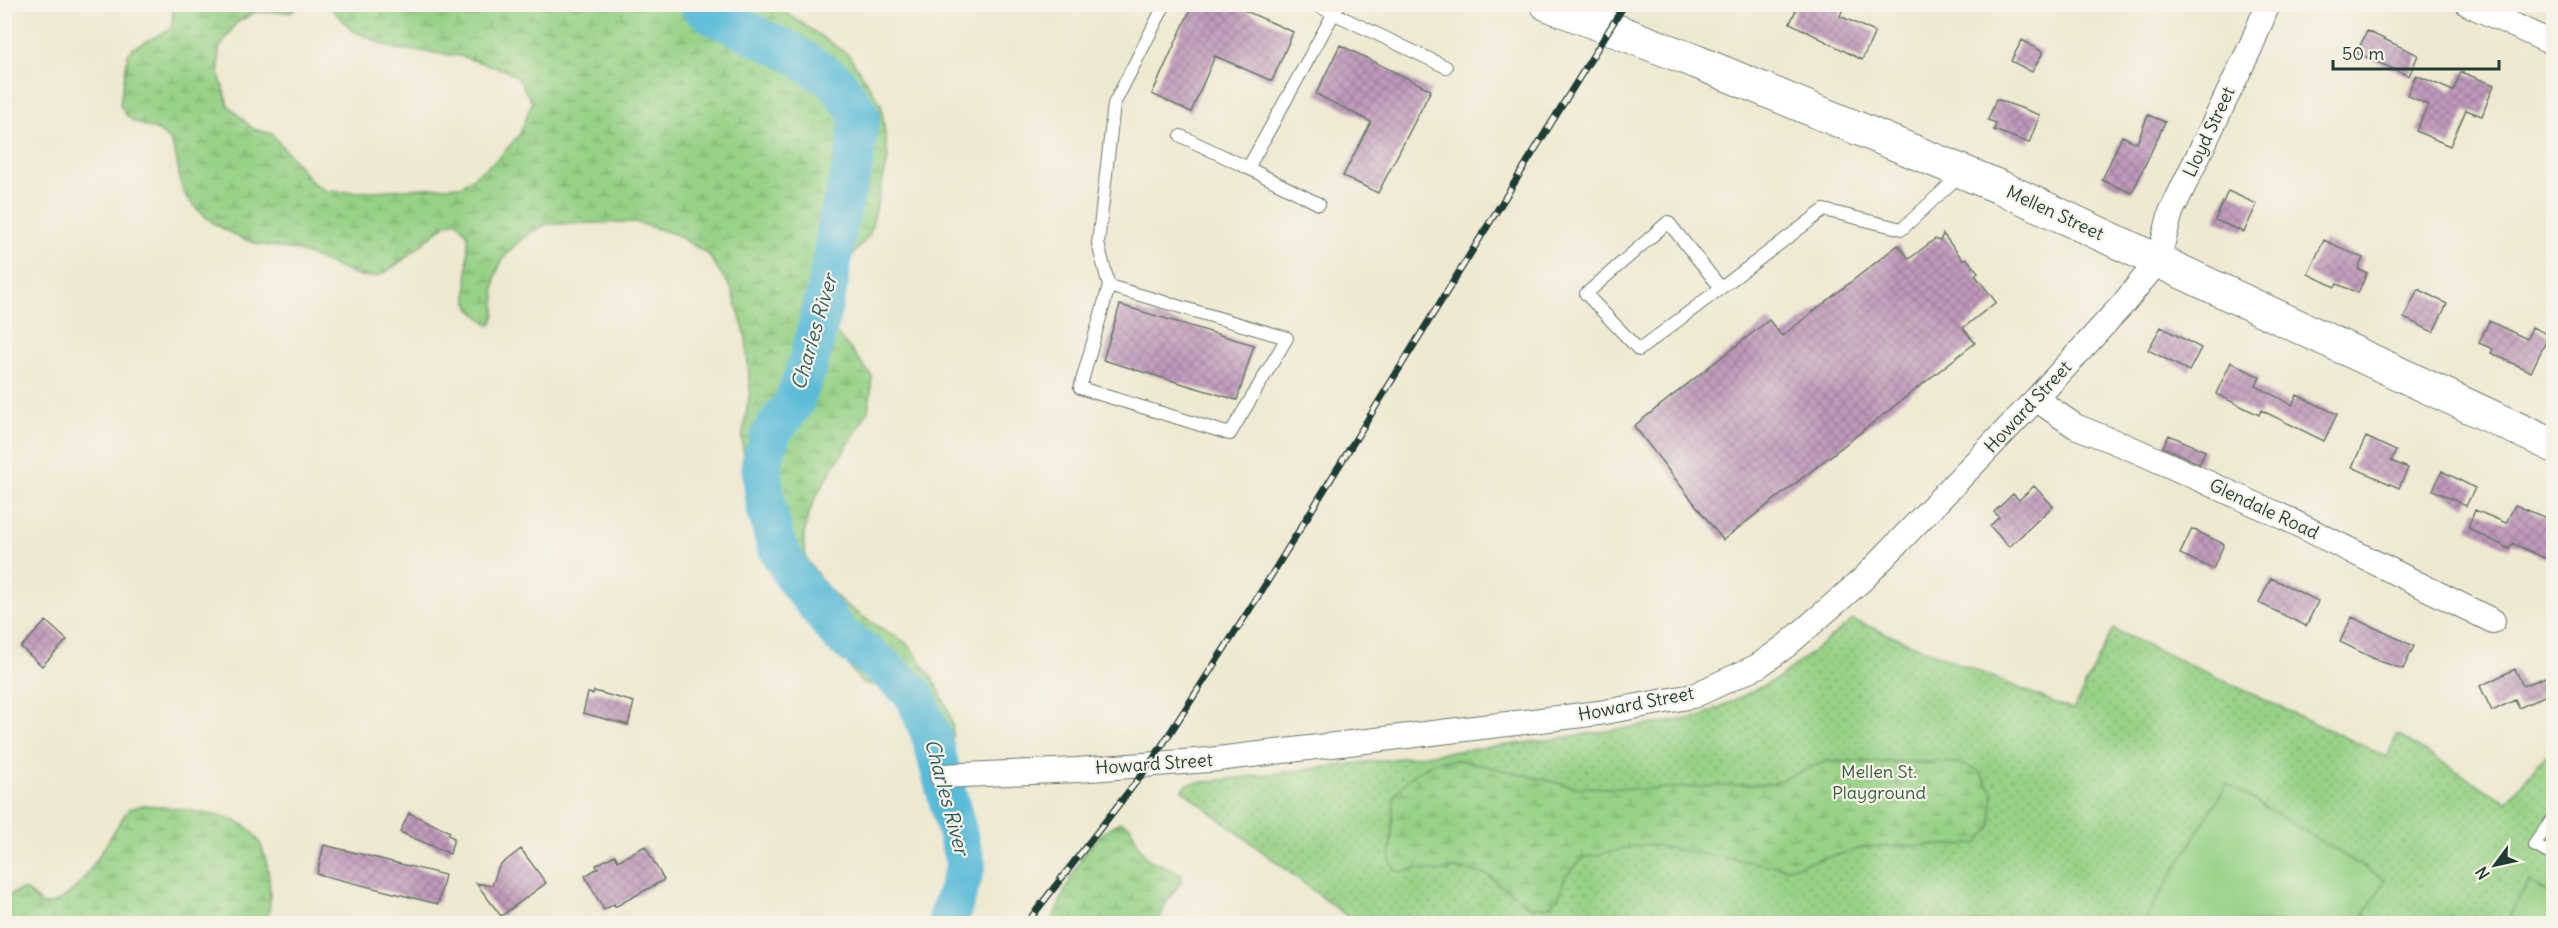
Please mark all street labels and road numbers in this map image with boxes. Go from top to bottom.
street label: Lloyd Street [2178,83,2239,181]
street label: Mellen Street [2003,180,2108,245]
street label: Howard Street [1979,356,2076,457]
street label: Glendale Road [2206,473,2323,544]
street label: Howard Street [1576,681,1696,726]
street label: Howard Street [1095,748,1213,779]

